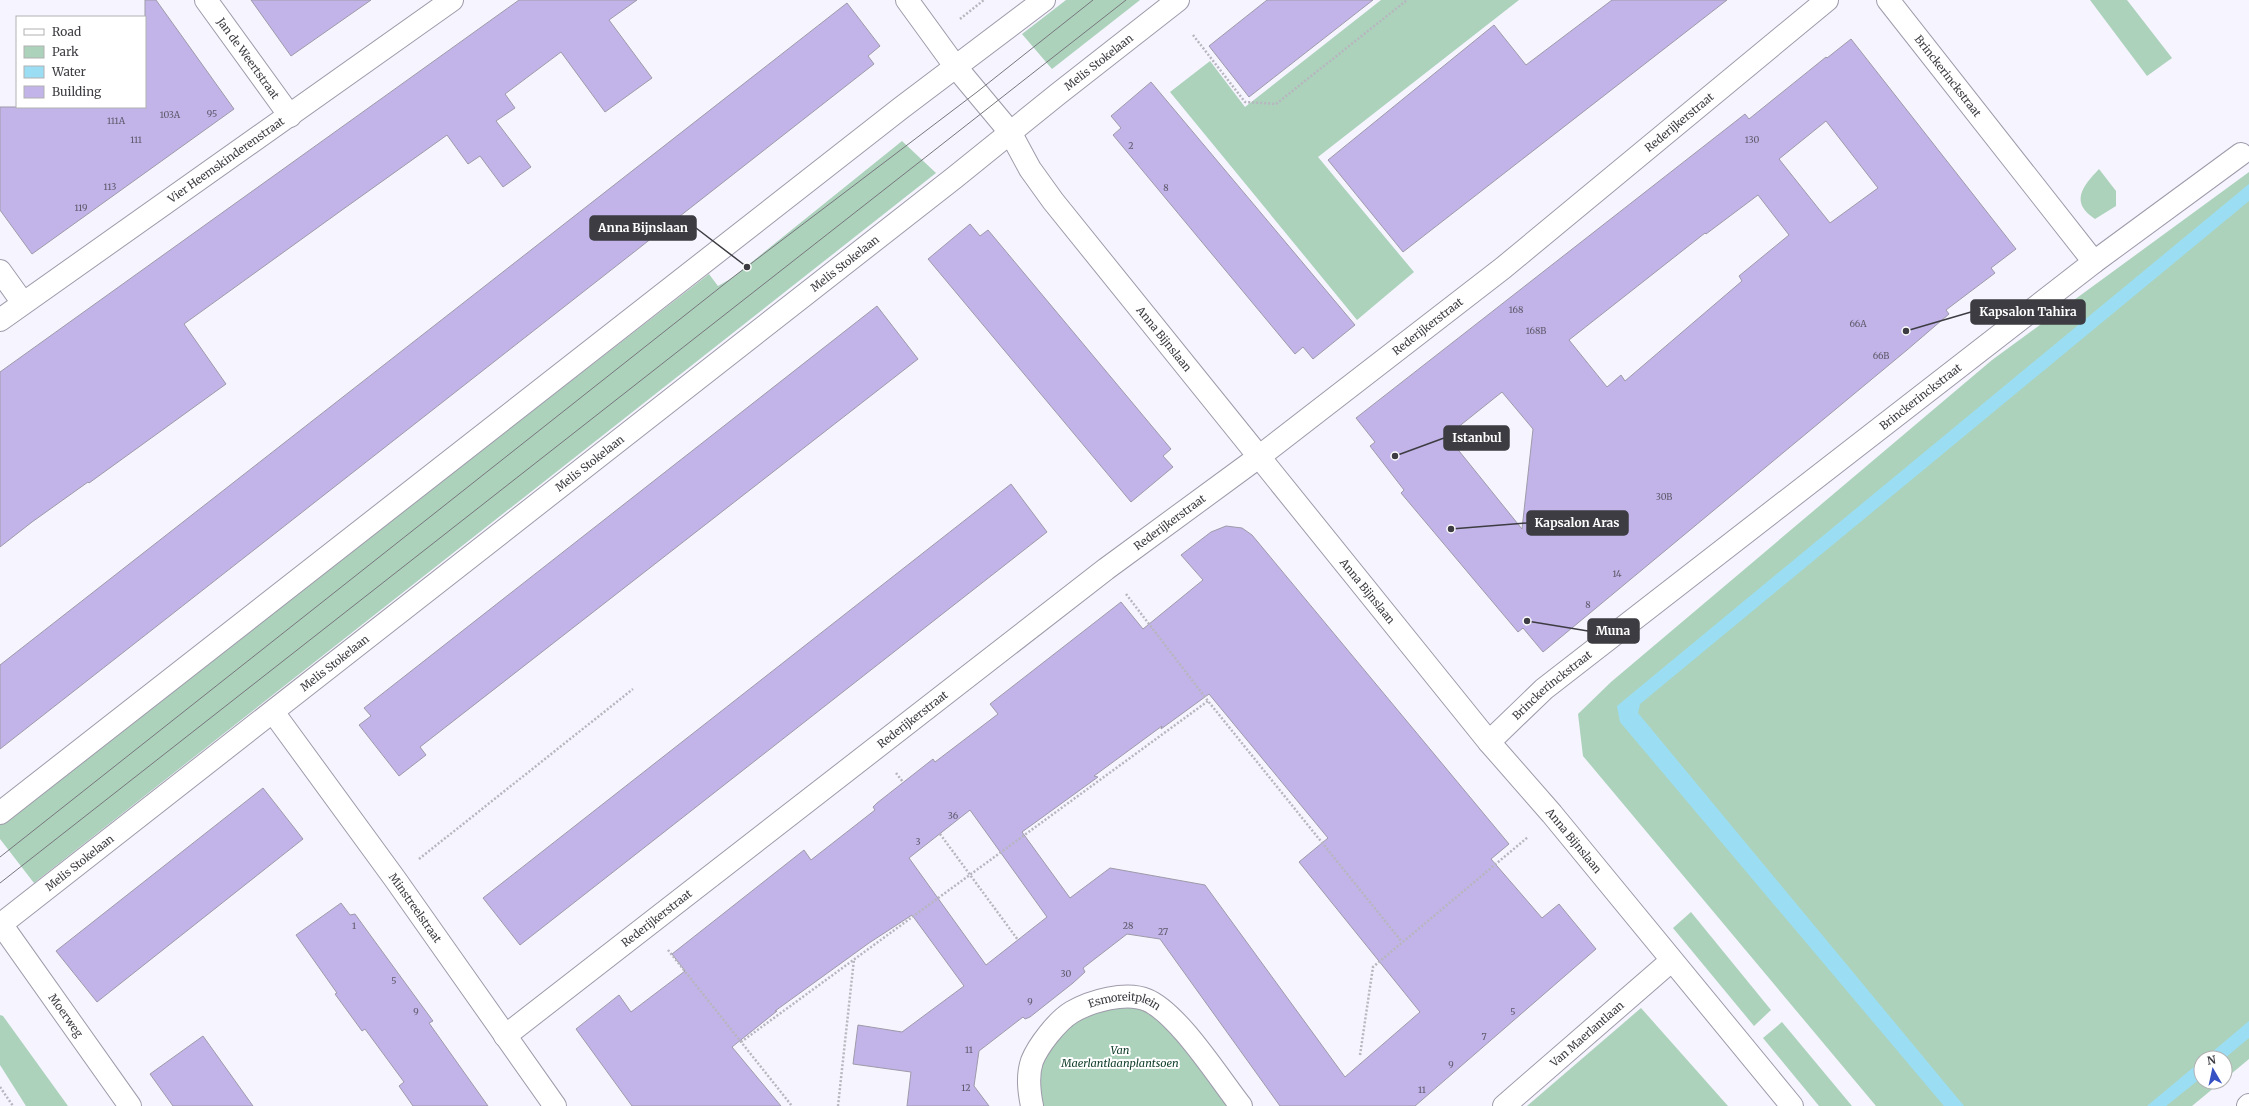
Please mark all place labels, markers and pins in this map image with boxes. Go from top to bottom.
callout: Anna Bijnslaan [590,216,696,240]
callout: Kapsalon Tahira [1971,300,2085,324]
callout: Istanbul [1444,426,1509,450]
callout: Kapsalon Aras [1527,511,1628,535]
callout: Muna [1588,619,1639,643]

